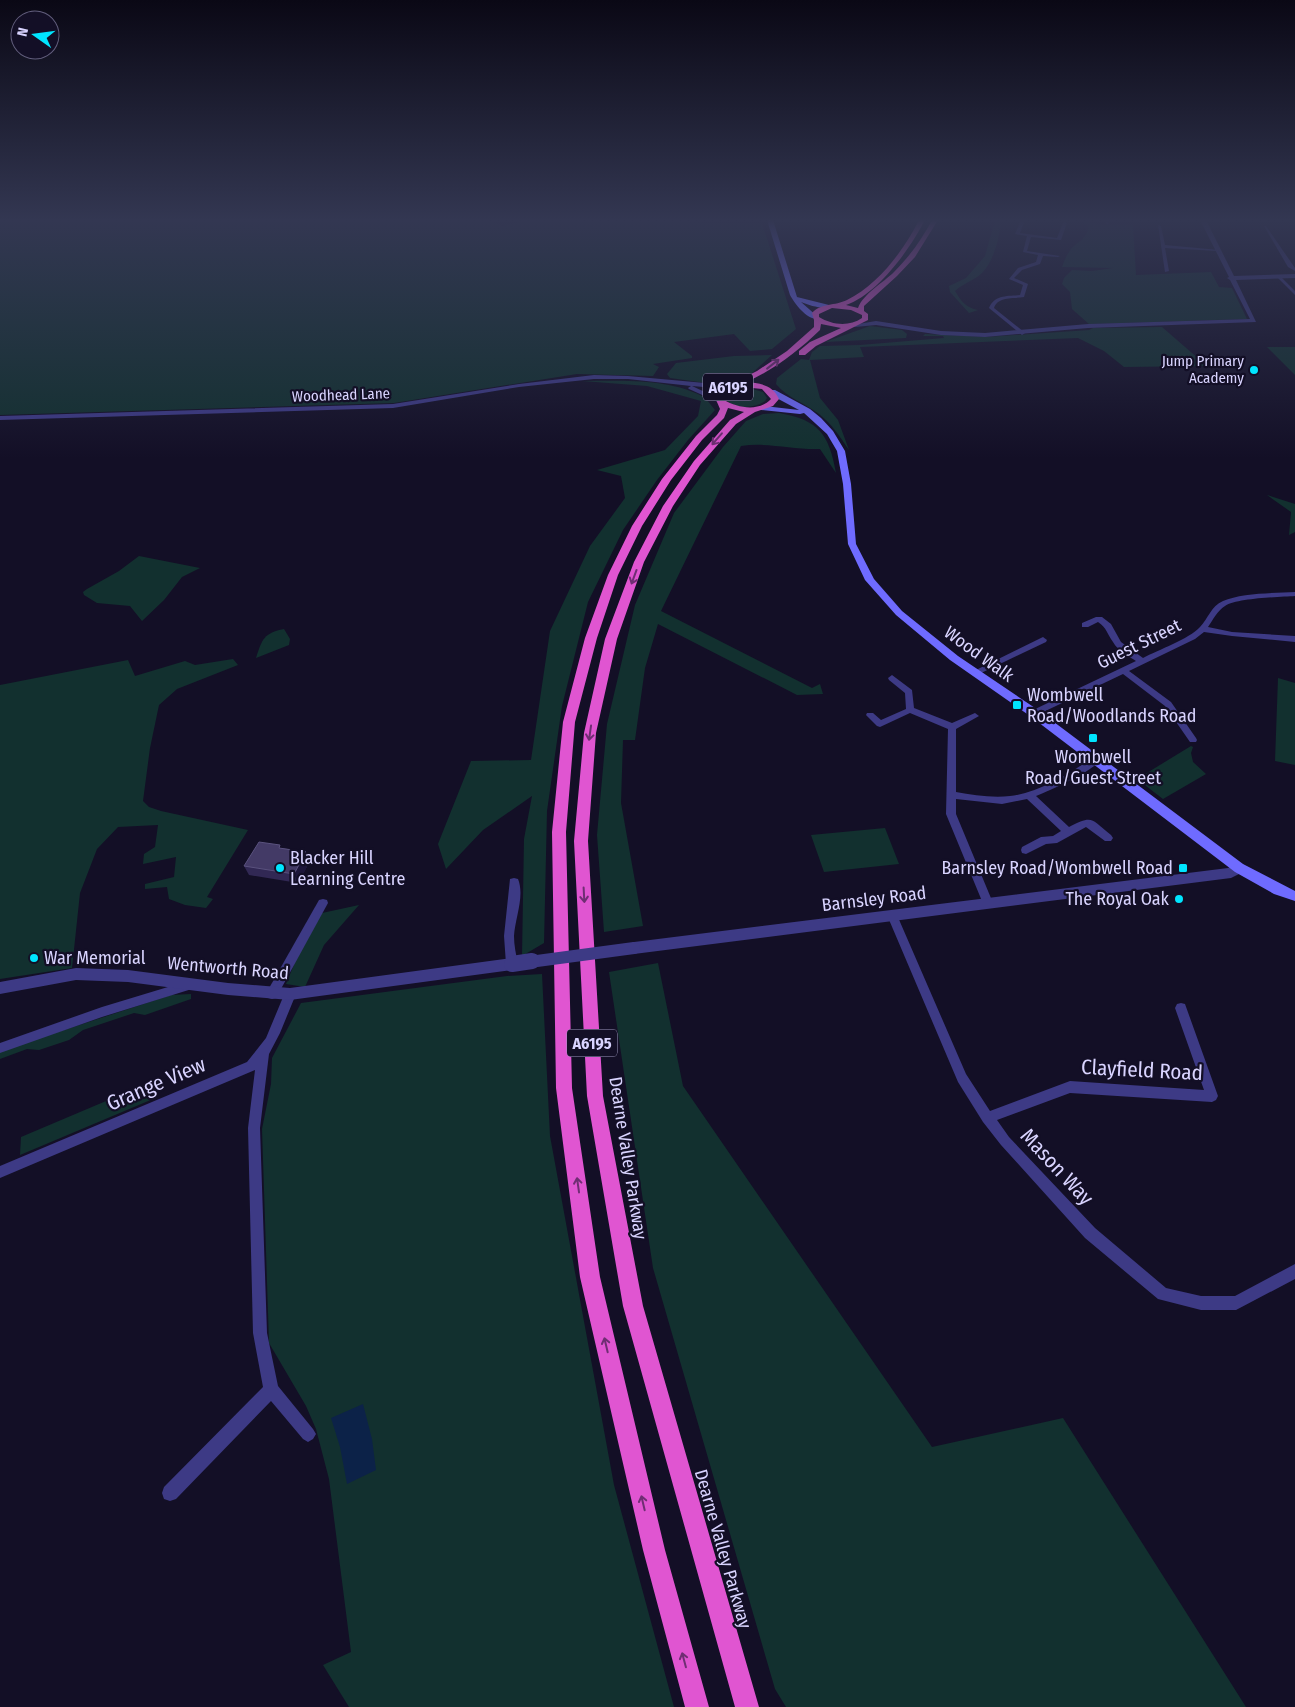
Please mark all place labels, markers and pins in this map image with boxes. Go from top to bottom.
place label: Jump Primary Academy [1162,352,1244,387]
marker: Jump Primary Academy [1248,364,1260,376]
place label: Wombwell Road/Woodlands Road [1027,684,1196,727]
marker: Wombwell Road/Woodlands Road [1011,699,1023,711]
marker: Wombwell Road/Guest Street [1087,732,1099,744]
place label: Wombwell Road/Guest Street [1025,746,1161,789]
place label: Blacker Hill Learning Centre [290,847,405,890]
place label: Barnsley Road/Wombwell Road [941,857,1173,879]
marker: Blacker Hill Learning Centre [274,862,286,874]
marker: Barnsley Road/Wombwell Road [1177,862,1189,874]
place label: The Royal Oak [1065,888,1170,910]
marker: The Royal Oak [1173,893,1185,905]
place label: War Memorial [44,947,146,969]
marker: War Memorial [28,952,40,964]

